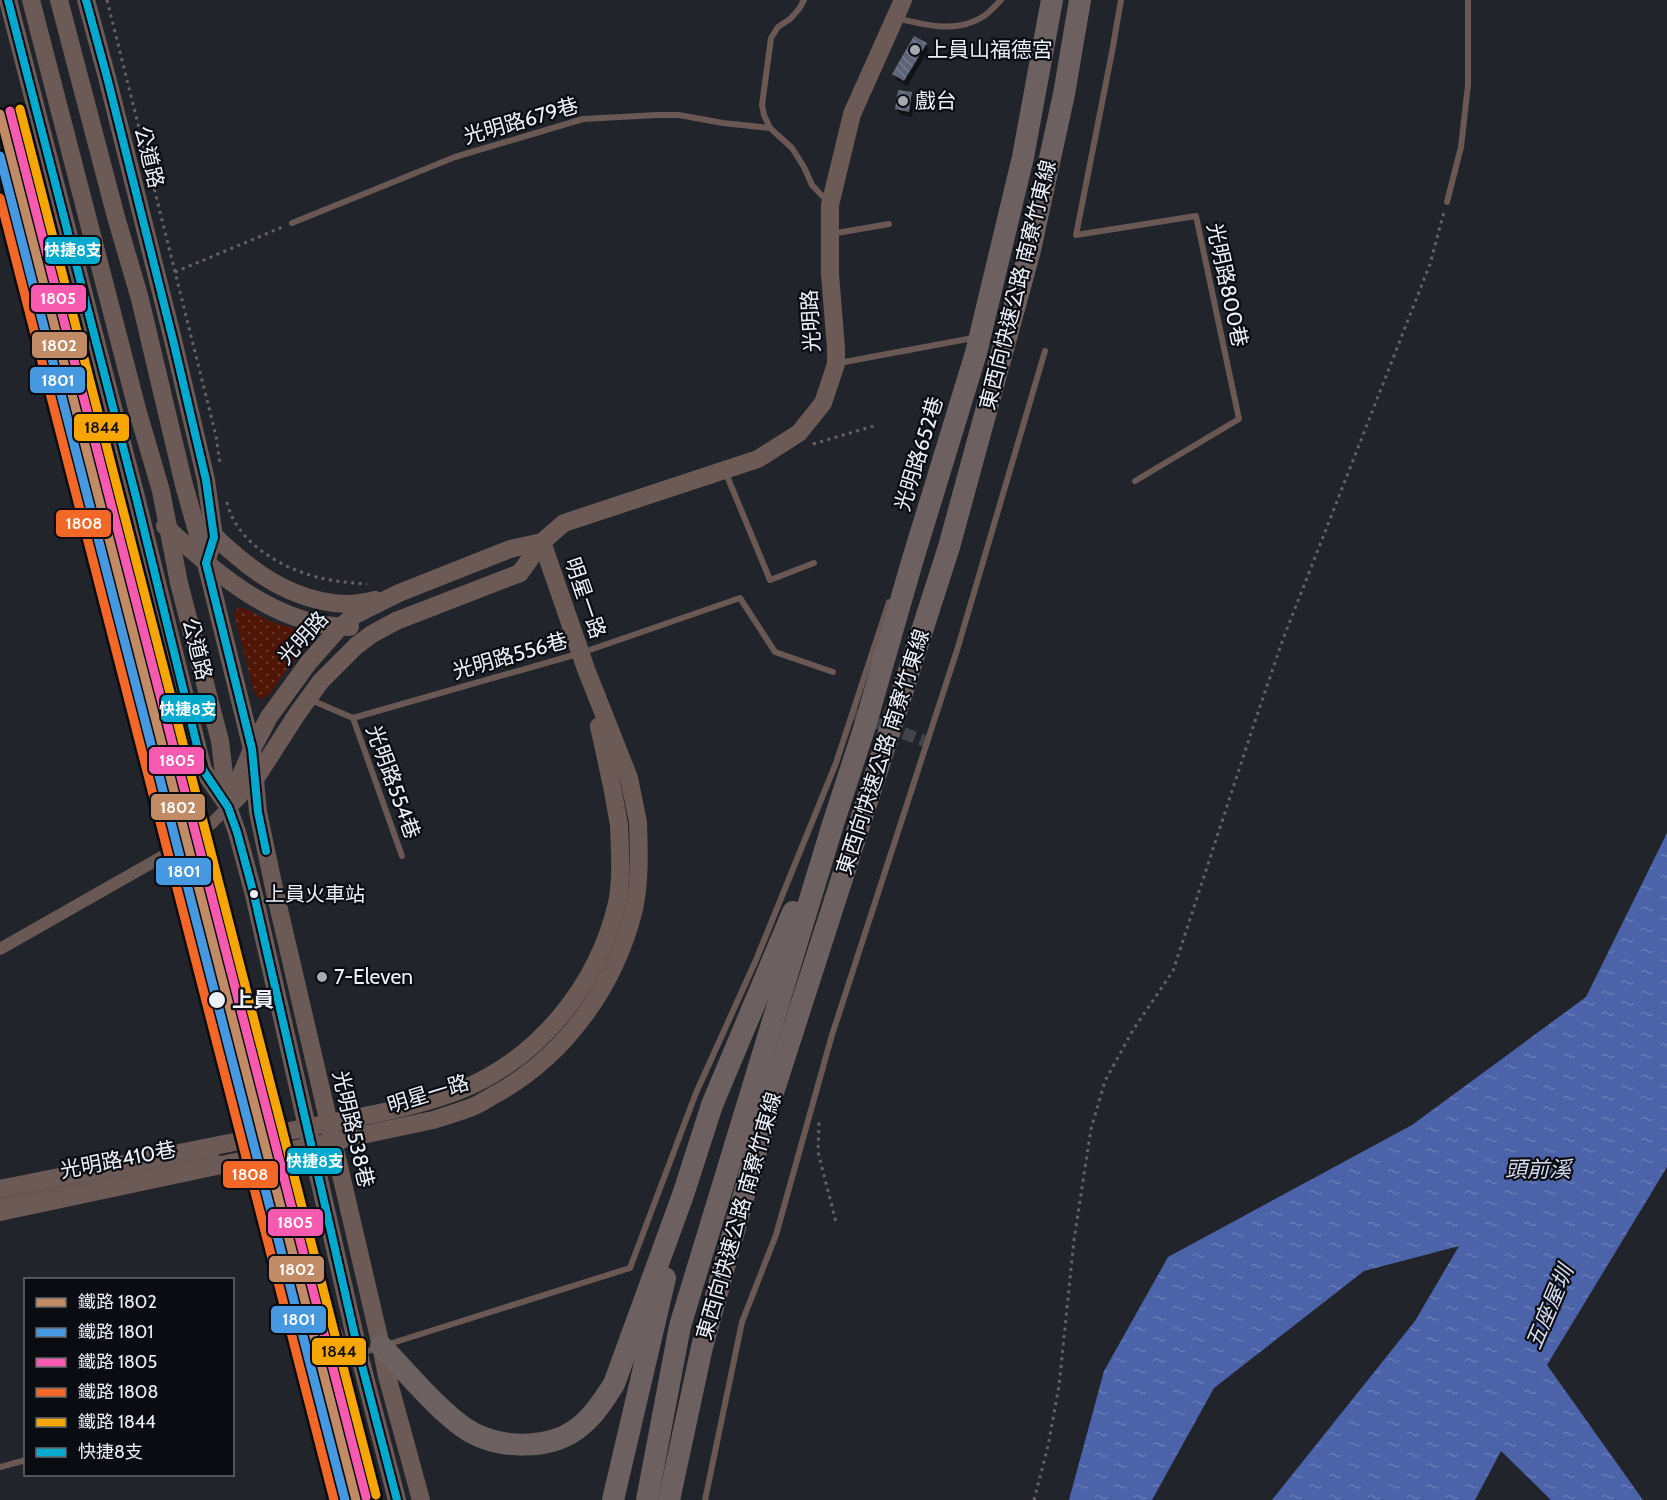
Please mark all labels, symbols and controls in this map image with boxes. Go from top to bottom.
place label: 上員山福德宮 [927,37,1053,62]
marker: 上員山福德宮 [908,43,922,57]
place label: 戲台 [915,88,957,113]
street label: 光明路679巷 [461,92,581,149]
marker: 戲台 [896,94,910,108]
street label: 公道路 [130,123,169,190]
street label: 東西向快速公路 南寮竹東線 [974,157,1061,412]
street label: 光明路800巷 [1202,221,1253,349]
line badge: 快捷8支 [44,236,101,265]
text: 快捷8支 [44,241,102,260]
line badge: 1805 [30,284,87,313]
text: 1805 [40,289,76,308]
street label: 光明路 [796,289,825,353]
line badge: 1802 [31,331,88,359]
text: 1802 [41,336,77,355]
line badge: 1801 [29,366,86,394]
text: 1801 [42,371,74,390]
street label: 光明路652巷 [889,394,948,514]
line badge: 1844 [73,413,130,442]
text: 1844 [84,418,120,437]
line badge: 1808 [55,509,112,538]
text: 1808 [66,514,102,533]
street label: 明星一路 [560,554,611,642]
street label: 光明路 [272,606,333,669]
street label: 公道路 [178,615,217,682]
street label: 東西向快速公路 南寮竹東線 [831,626,934,878]
street label: 光明路556巷 [449,627,570,684]
line badge: 快捷8支 [160,694,216,723]
text: 快捷8支 [159,700,217,719]
street label: 光明路554巷 [361,722,426,842]
line badge: 1805 [148,746,205,775]
text: 1805 [159,751,195,770]
line badge: 1802 [150,793,206,821]
text: 1802 [160,798,196,817]
line badge: 1801 [155,857,212,886]
text: 1801 [168,862,200,881]
place label: 上員火車站 [265,882,365,906]
marker: 上員火車站 [248,888,260,900]
place label: 7-Eleven [334,964,413,989]
marker: 7-Eleven [315,970,329,984]
place label: 上員 [232,987,274,1012]
marker: 上員 [207,990,227,1010]
street label: 光明路538巷 [328,1068,379,1190]
street label: 明星一路 [384,1069,472,1118]
street label: 東西向快速公路 南寮竹東線 [691,1089,786,1343]
street label: 光明路410巷 [58,1136,178,1183]
line badge: 快捷8支 [286,1147,343,1175]
text: 快捷8支 [286,1152,344,1171]
water label: 頭前溪 [1505,1156,1574,1183]
line badge: 1808 [222,1160,279,1189]
text: 1808 [232,1165,268,1184]
line badge: 1805 [267,1208,324,1237]
text: 1805 [277,1213,313,1232]
line badge: 1802 [268,1255,325,1283]
water label: 五座屋圳 [1520,1259,1580,1353]
text: 1802 [279,1260,315,1279]
legend [24,1278,234,1476]
text: 鐵路 1802 [78,1291,157,1313]
line badge: 1801 [270,1305,327,1334]
text: 1801 [283,1310,315,1329]
text: 鐵路 1801 [78,1321,153,1343]
line badge: 1844 [311,1337,367,1366]
text: 1844 [321,1342,357,1361]
text: 鐵路 1805 [78,1351,157,1373]
text: 鐵路 1808 [78,1381,158,1403]
text: 鐵路 1844 [78,1411,156,1433]
text: 快捷8支 [78,1441,143,1463]

